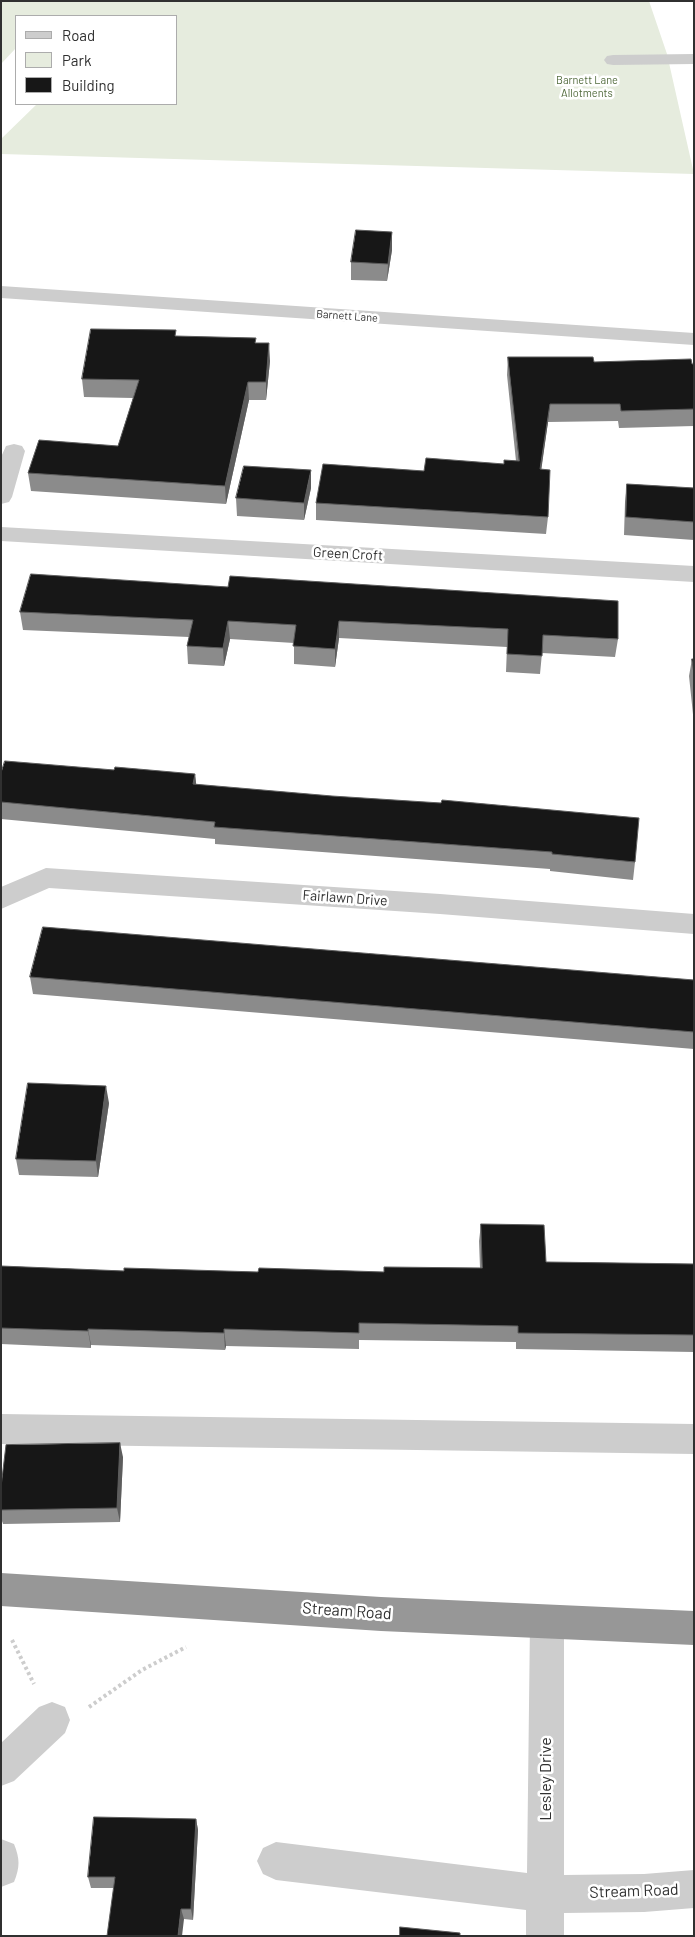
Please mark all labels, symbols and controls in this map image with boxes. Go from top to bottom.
legend [15,15,178,105]
text: Road [62,26,95,44]
text: Park [62,51,91,69]
park label: Barnett Lane Allotments [556,73,618,99]
text: Building [62,76,115,94]
street label: Barnett Lane [316,307,378,325]
street label: Green Croft [313,544,383,564]
street label: Fairlawn Drive [302,887,388,909]
street label: Stream Road [302,1598,392,1624]
street label: Lesley Drive [536,1737,556,1821]
street label: Stream Road [589,1880,679,1902]

